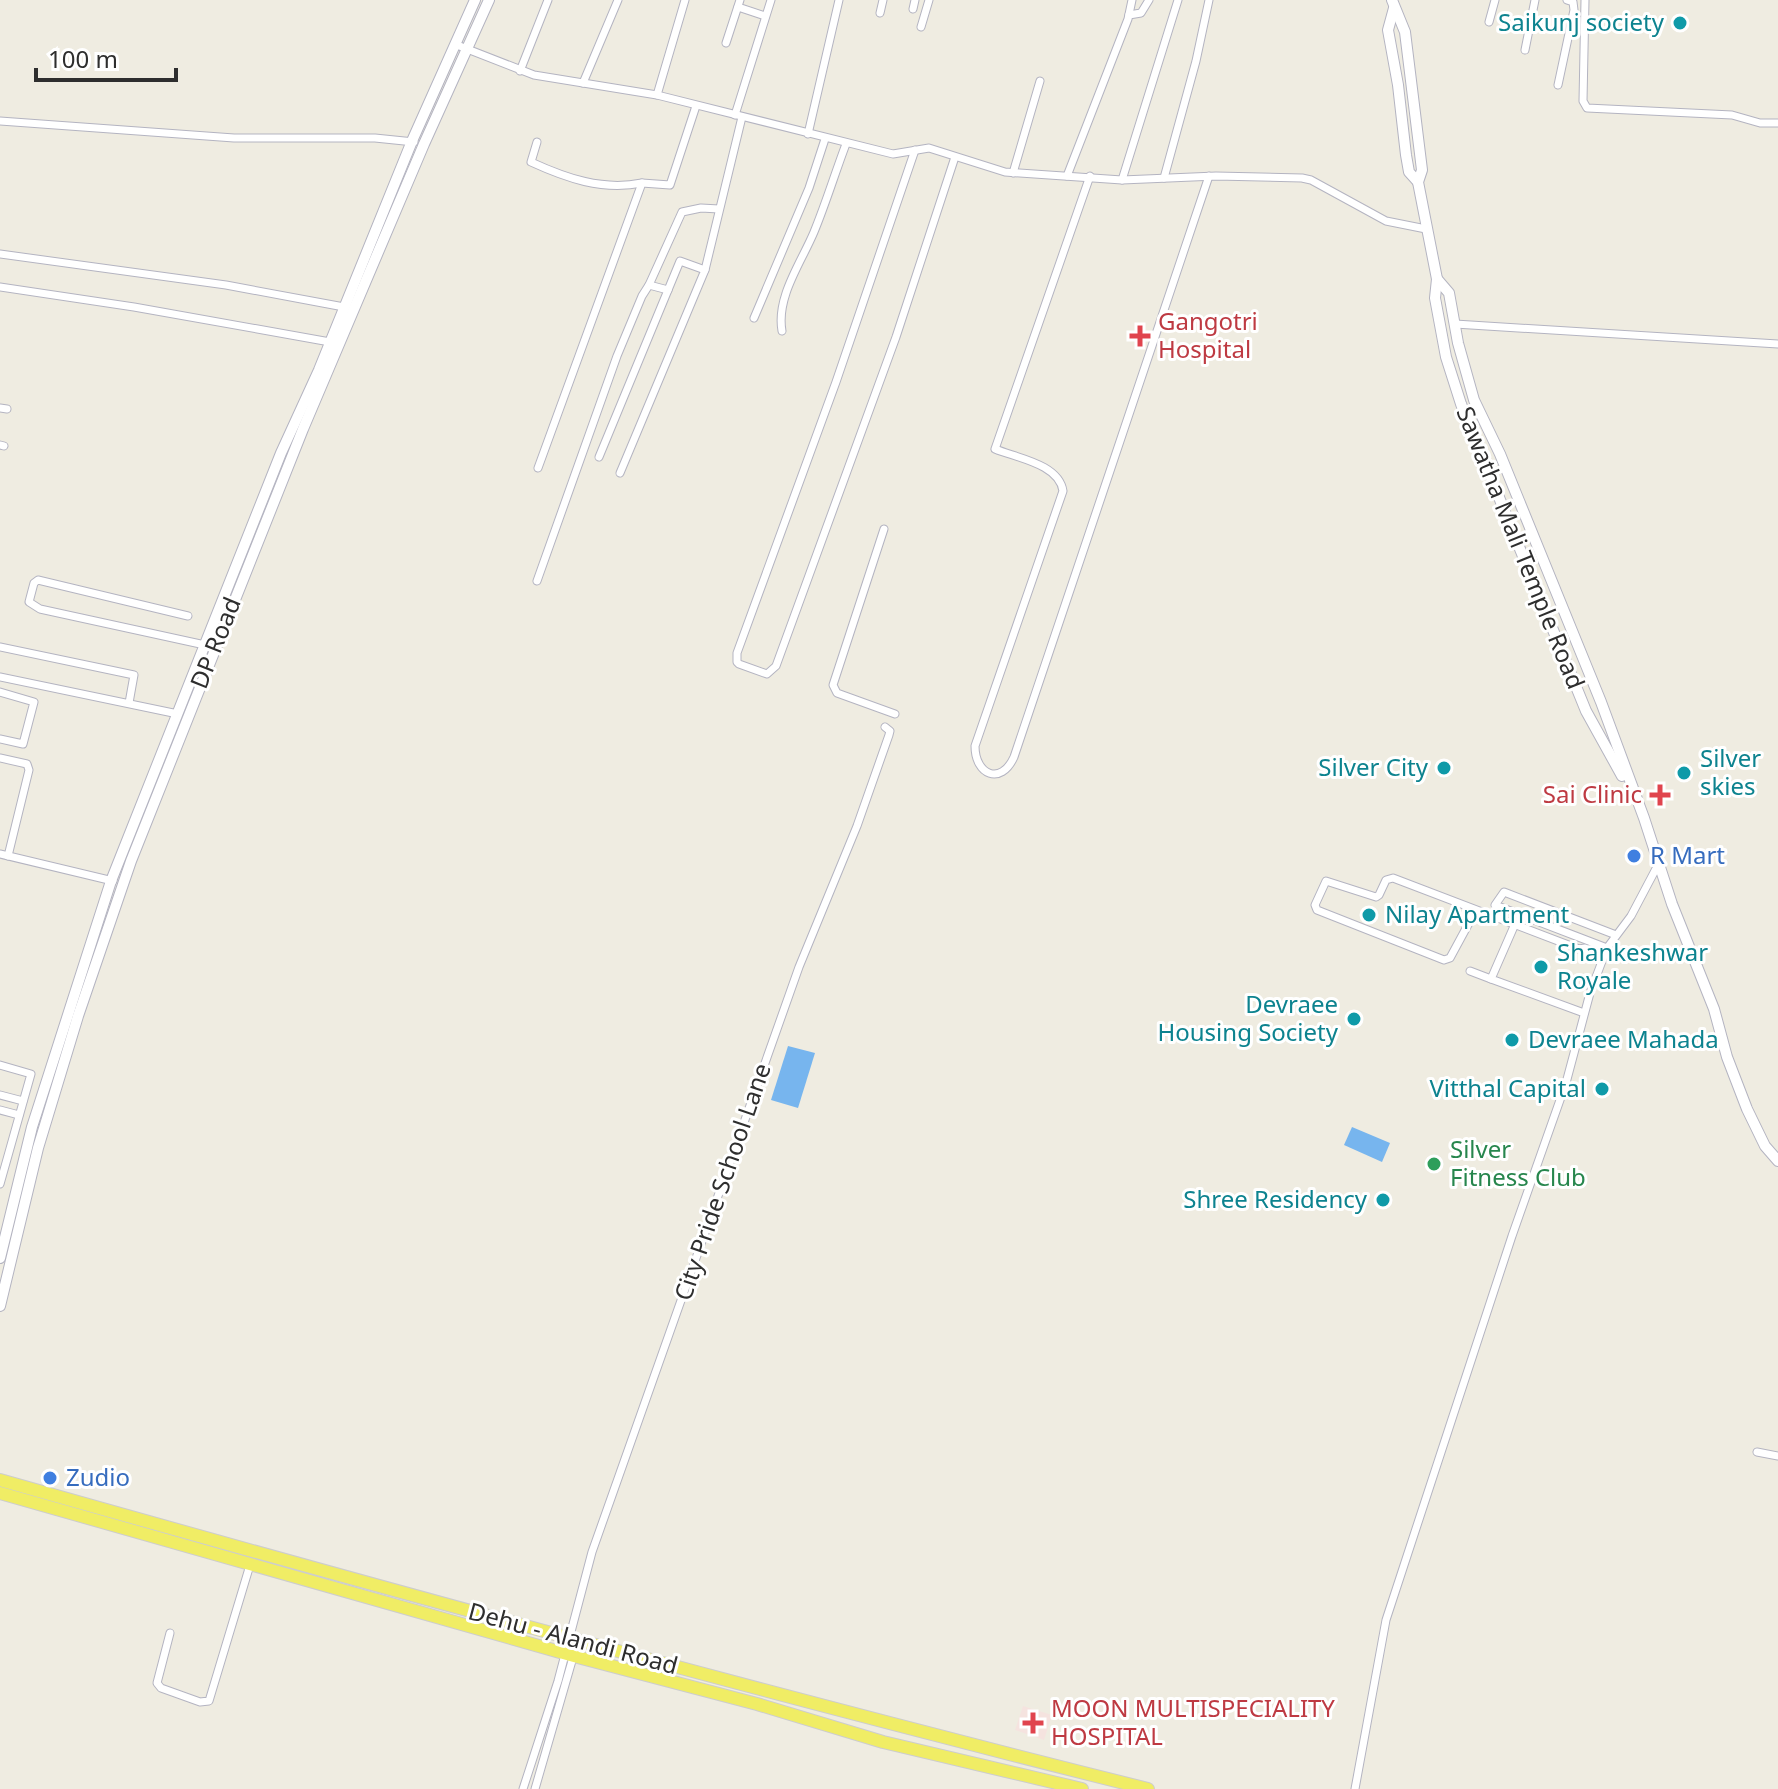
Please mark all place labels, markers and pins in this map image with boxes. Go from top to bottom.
place label: Saikunj society [1498,5,1665,38]
marker: Saikunj society [1671,14,1689,32]
place label: Gangotri Hospital [1158,304,1258,365]
marker: Gangotri Hospital [1129,325,1151,347]
place label: Silver skies [1700,741,1761,802]
place label: Silver City [1318,750,1429,783]
marker: Silver City [1435,759,1453,777]
marker: Silver skies [1675,764,1693,782]
place label: Sai Clinic [1543,777,1642,810]
marker: Sai Clinic [1649,784,1671,806]
place label: R Mart [1650,838,1725,871]
marker: R Mart [1625,847,1643,865]
place label: Nilay Apartment [1385,897,1570,930]
marker: Nilay Apartment [1360,906,1378,924]
place label: Shankeshwar Royale [1557,935,1708,996]
marker: Shankeshwar Royale [1532,958,1550,976]
place label: Devraee Housing Society [1157,987,1339,1048]
marker: Devraee Housing Society [1345,1010,1363,1028]
place label: Devraee Mahada [1528,1022,1719,1055]
marker: Devraee Mahada [1503,1031,1521,1049]
place label: Vitthal Capital [1429,1071,1586,1104]
marker: Vitthal Capital [1593,1080,1611,1098]
place label: Silver Fitness Club [1450,1132,1586,1193]
marker: Silver Fitness Club [1425,1155,1443,1173]
place label: Shree Residency [1183,1182,1368,1215]
marker: Shree Residency [1374,1191,1392,1209]
place label: Zudio [66,1460,130,1493]
marker: Zudio [41,1469,59,1487]
place label: MOON MULTISPECIALITY HOSPITAL [1051,1691,1335,1752]
marker: MOON MULTISPECIALITY HOSPITAL [1022,1712,1044,1734]

